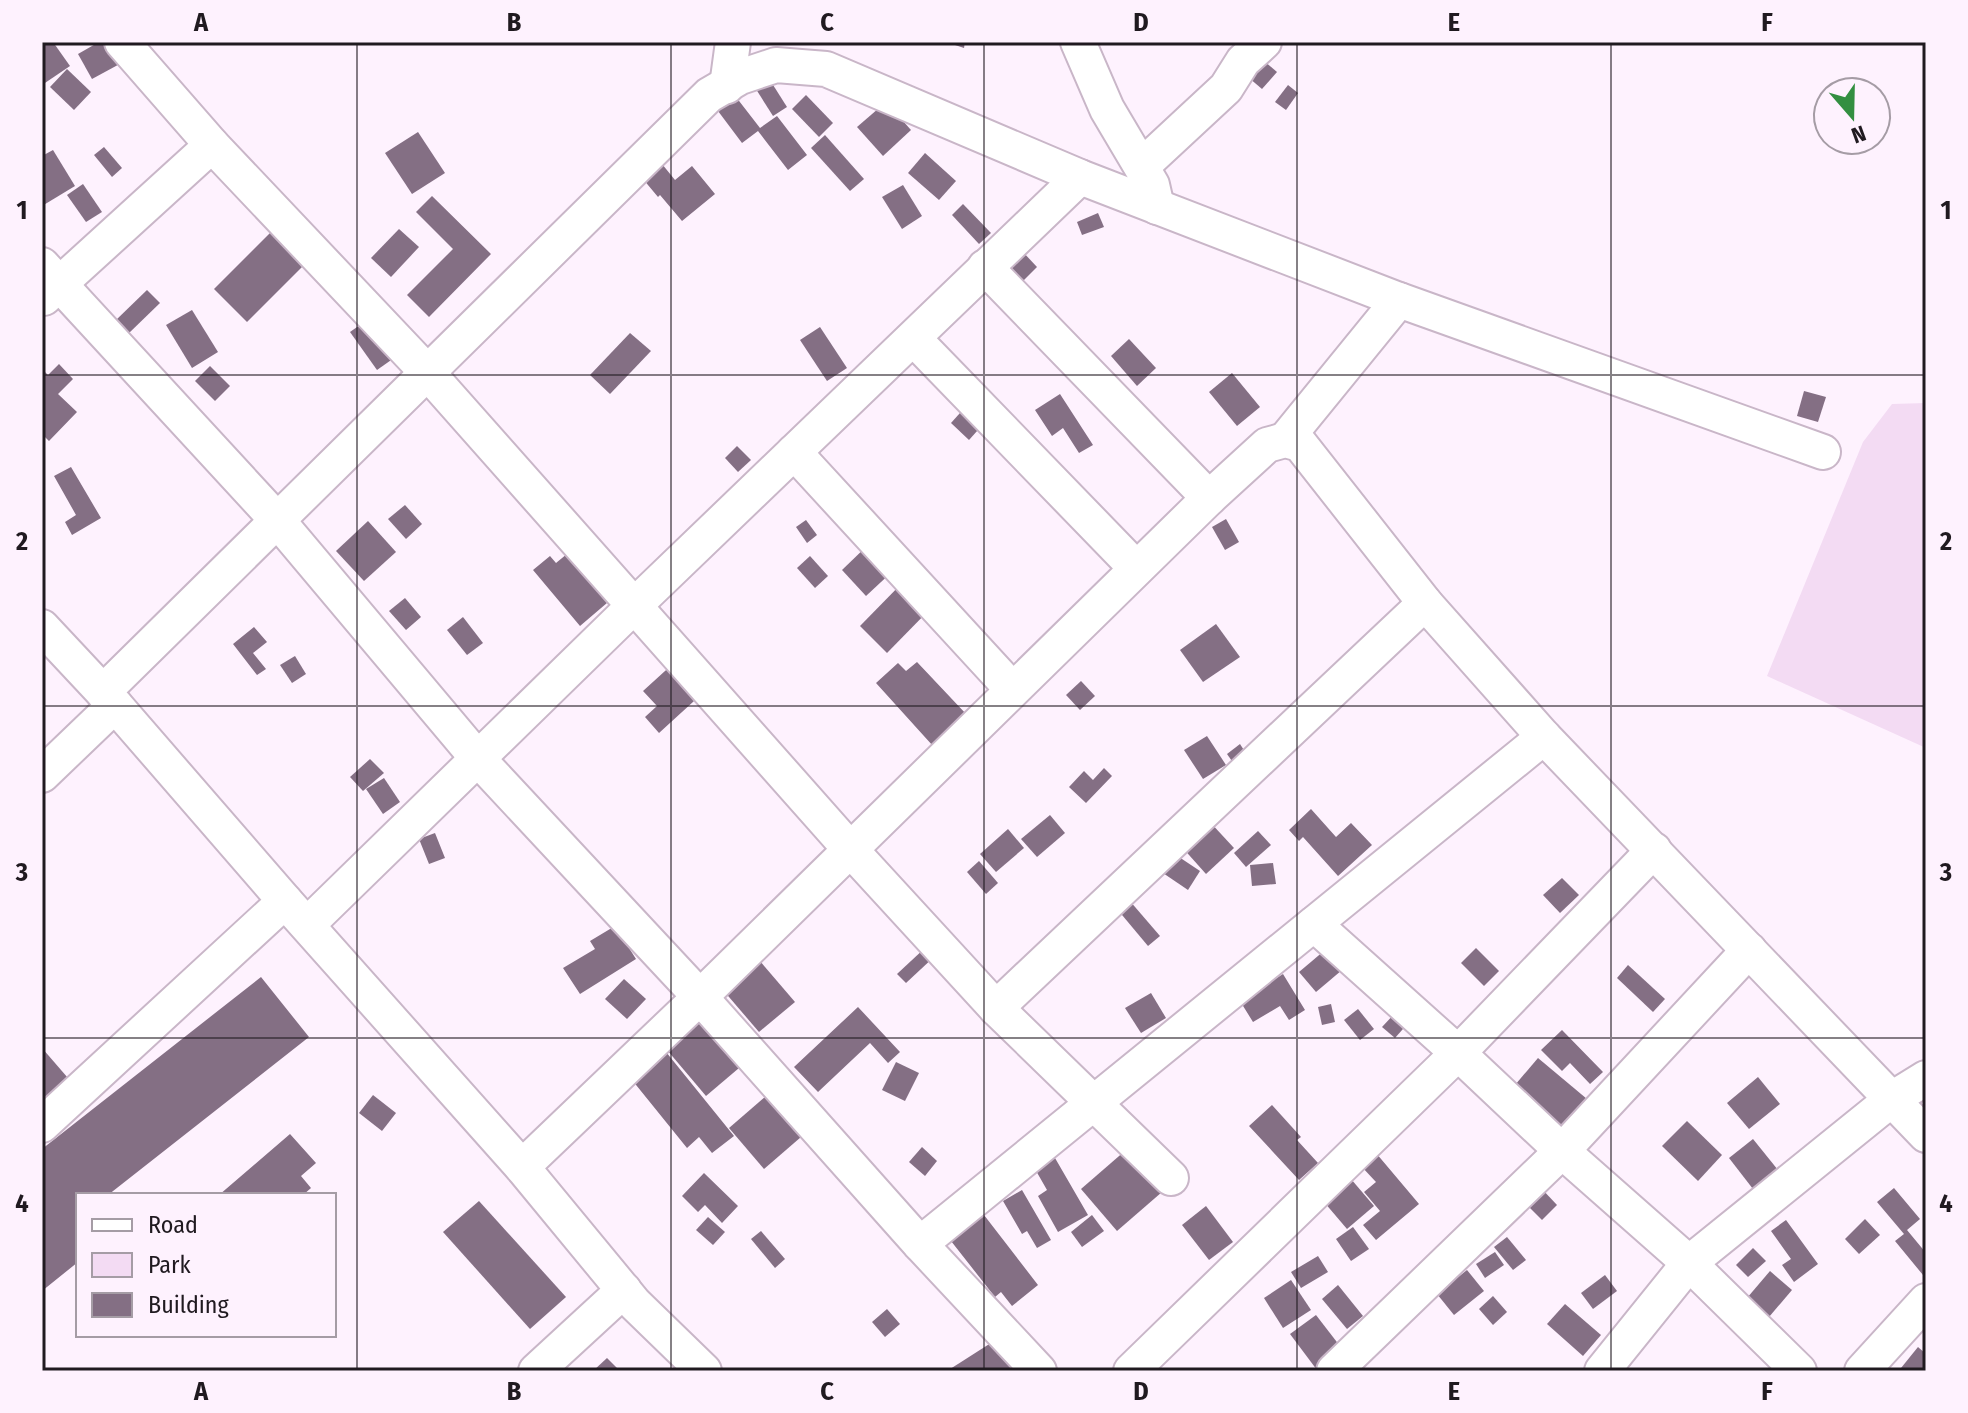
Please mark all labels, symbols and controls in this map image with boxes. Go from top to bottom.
text: A [193,7,209,38]
text: B [507,7,522,38]
text: C [820,7,834,38]
text: D [1133,7,1149,38]
text: E [1448,7,1460,38]
text: F [1761,7,1773,38]
north arrow [1812,76,1892,156]
text: N [1848,119,1869,149]
text: 1 [17,195,28,226]
text: 1 [1941,195,1952,226]
text: 2 [15,526,28,557]
text: 2 [1939,526,1952,557]
text: 3 [15,857,28,888]
text: 3 [1939,857,1952,888]
text: 4 [15,1188,29,1219]
text: 4 [1939,1188,1953,1219]
legend [76,1193,336,1337]
text: Road [148,1211,198,1239]
text: Park [148,1251,191,1279]
text: Building [148,1291,230,1319]
text: A [193,1376,209,1407]
text: B [507,1376,522,1407]
text: C [820,1376,834,1407]
text: D [1133,1376,1149,1407]
text: E [1448,1376,1460,1407]
text: F [1761,1376,1773,1407]

